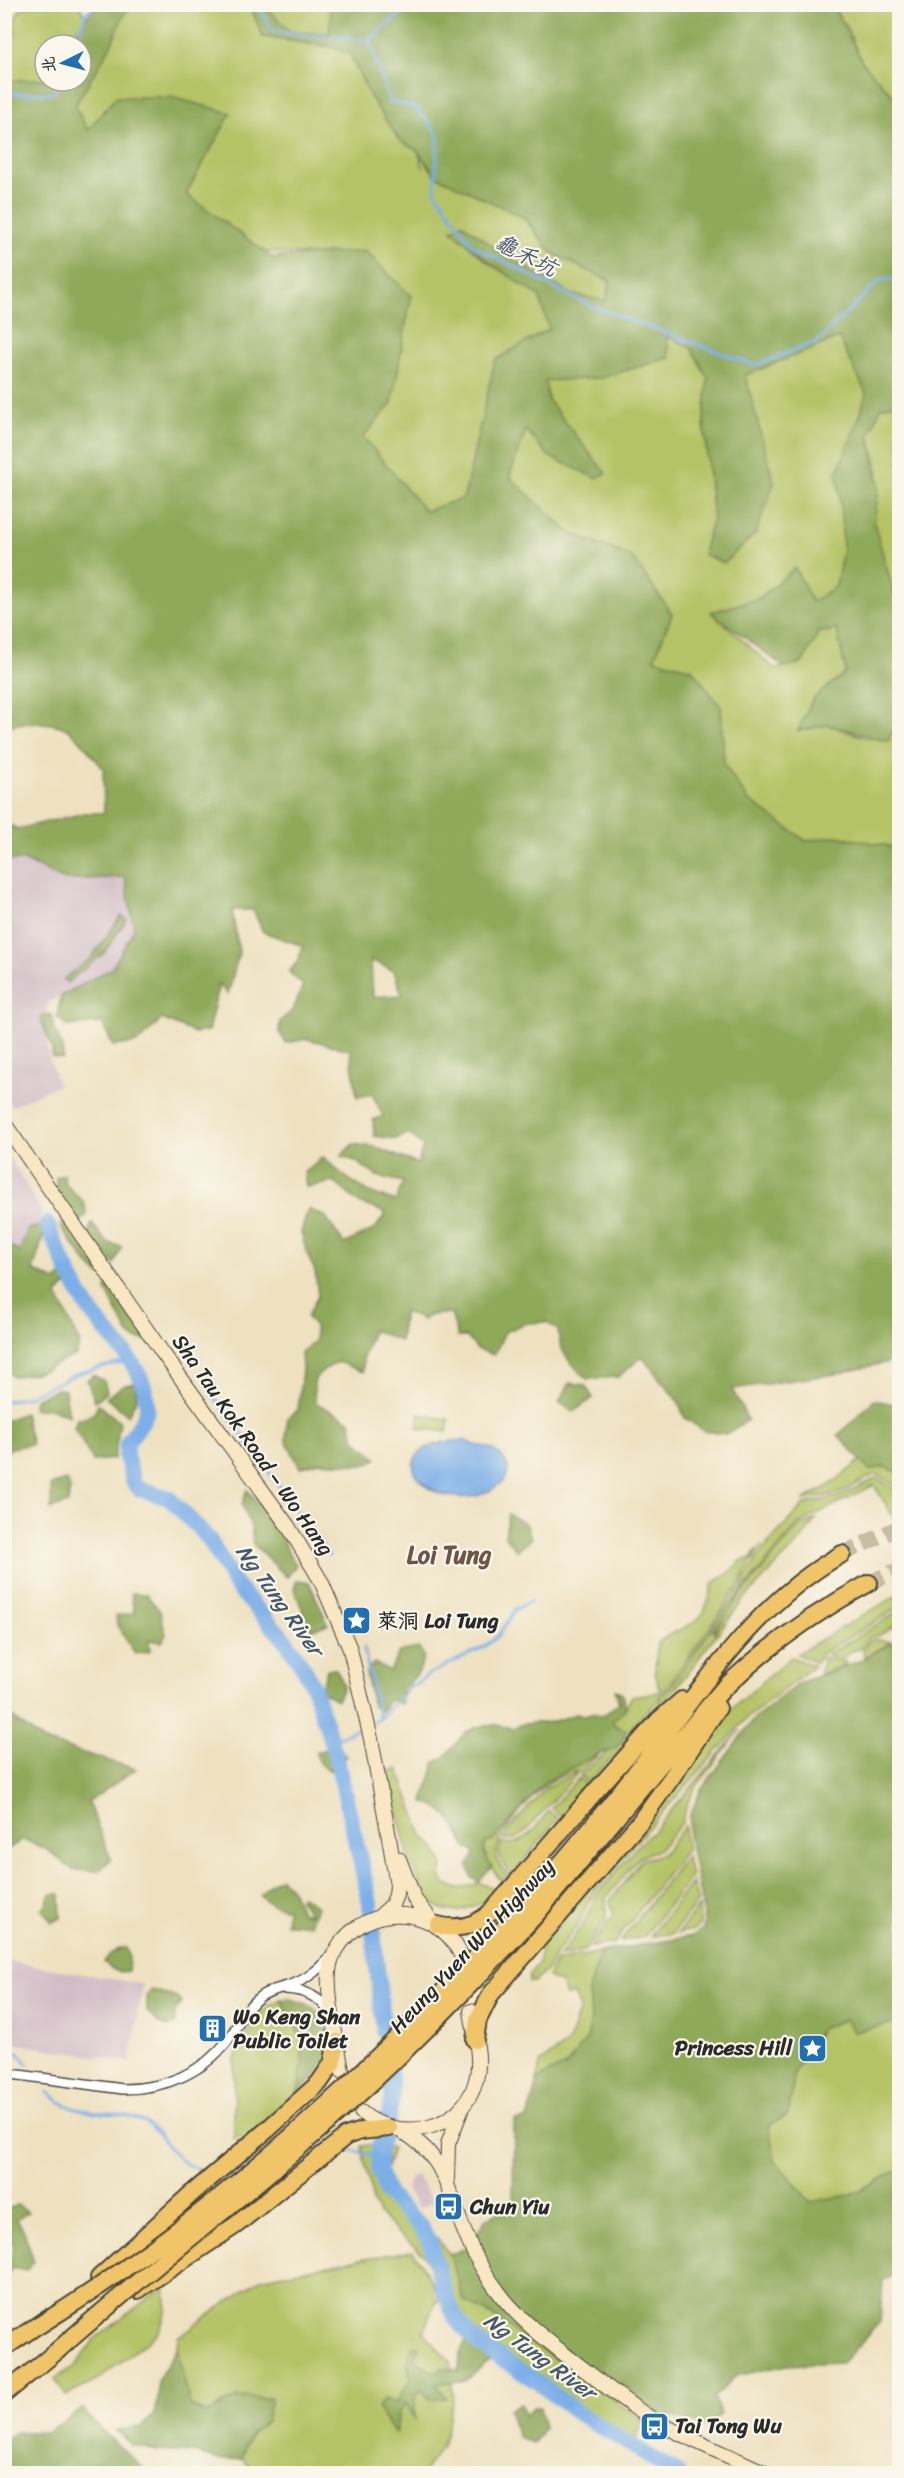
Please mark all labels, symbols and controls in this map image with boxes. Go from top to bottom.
north arrow [33,33,93,93]
text: 北 [33,55,64,74]
water label: 龜禾坑 [488,223,566,288]
street label: Sha Tau Kok Road – Wo Hang [162,1326,345,1564]
district label: Loi Tung [407,1534,491,1576]
water label: Ng Tung River [226,1535,337,1668]
place label: 萊洞 Loi Tung [377,1602,499,1640]
place icon: 萊洞 Loi Tung [340,1605,372,1637]
street label: Heung Yuen Wai Highway [380,1849,564,2043]
place label: Wo Keng Shan Public Toilet [233,1998,361,2060]
building icon: Wo Keng Shan Public Toilet [196,2013,228,2045]
place label: Princess Hill [675,2029,793,2067]
place icon: Princess Hill [797,2032,829,2064]
place label: Chun Yiu [469,2188,550,2226]
bus stop icon: Chun Yiu [433,2191,465,2223]
water label: Ng Tung River [475,2302,608,2413]
place label: Tai Tong Wu [675,2407,782,2445]
bus stop icon: Tai Tong Wu [638,2410,670,2442]

